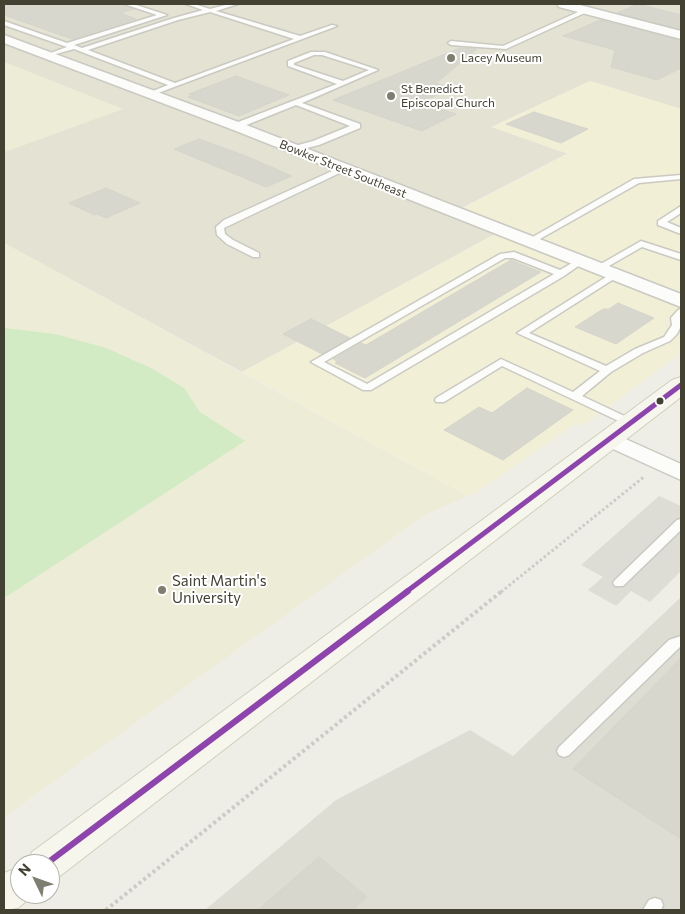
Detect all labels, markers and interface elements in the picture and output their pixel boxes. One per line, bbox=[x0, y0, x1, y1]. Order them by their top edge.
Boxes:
place label: Lacey Museum bbox=[461, 51, 542, 65]
marker: Lacey Museum bbox=[445, 52, 457, 64]
place label: St Benedict Episcopal Church bbox=[401, 82, 495, 110]
marker: St Benedict Episcopal Church bbox=[385, 90, 397, 102]
street label: Bowker Street Southeast bbox=[277, 137, 409, 201]
unlabelled marker bbox=[655, 396, 665, 406]
place label: Saint Martin's University bbox=[172, 572, 267, 607]
marker: Saint Martin's University bbox=[156, 584, 168, 596]
north arrow bbox=[10, 854, 60, 904]
text: N bbox=[14, 860, 34, 879]

